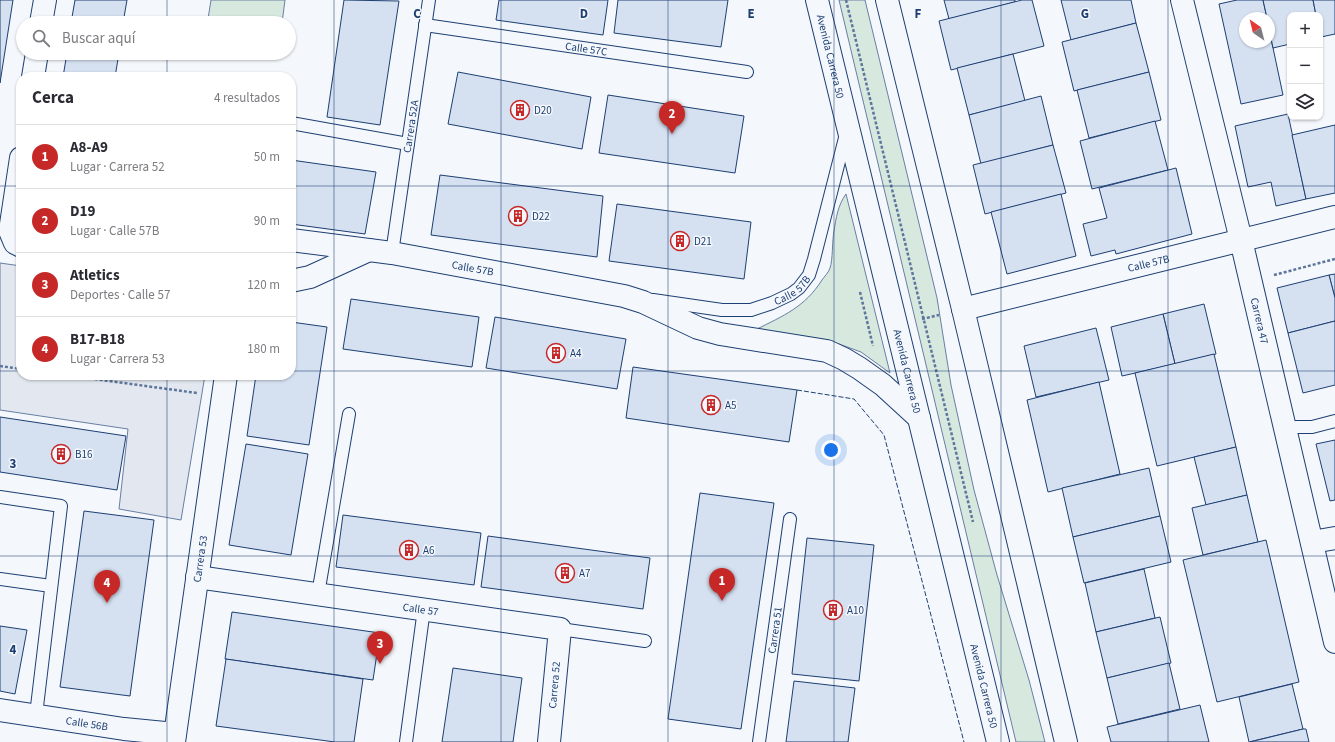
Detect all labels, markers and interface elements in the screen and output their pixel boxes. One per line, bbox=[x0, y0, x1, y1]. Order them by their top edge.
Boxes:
text: C bbox=[413, 5, 421, 23]
text: D bbox=[580, 5, 588, 23]
text: E bbox=[747, 5, 755, 23]
text: F bbox=[915, 5, 922, 23]
text: G bbox=[1081, 5, 1089, 23]
north arrow bbox=[1239, 12, 1275, 48]
map controls bbox=[1287, 12, 1323, 120]
button: + bbox=[1287, 12, 1323, 48]
street label: Avenida Carrera 50 bbox=[813, 13, 848, 100]
search box bbox=[16, 16, 296, 60]
icon: search bbox=[30, 27, 52, 49]
text: Buscar aquí bbox=[62, 28, 135, 49]
street label: Calle 57C bbox=[564, 39, 608, 60]
button: − bbox=[1287, 48, 1323, 84]
button: layers bbox=[1287, 84, 1323, 120]
text: Cerca bbox=[32, 86, 74, 110]
text: 4 resultados bbox=[214, 89, 280, 107]
street label: Carrera 52A bbox=[400, 99, 422, 154]
building icon: D20 bbox=[509, 99, 531, 121]
pin: 2 bbox=[659, 101, 685, 134]
place label: D20 bbox=[534, 103, 552, 118]
text: A8-A9 bbox=[70, 137, 108, 158]
text: 1 bbox=[42, 148, 48, 166]
text: 50 m bbox=[254, 148, 280, 166]
text: Lugar · Carrera 52 bbox=[70, 158, 165, 176]
text: D19 bbox=[70, 201, 95, 222]
building icon: D22 bbox=[507, 205, 529, 227]
place label: D22 bbox=[532, 209, 550, 224]
text: 2 bbox=[42, 212, 48, 230]
text: 90 m bbox=[254, 212, 280, 230]
text: Lugar · Calle 57B bbox=[70, 222, 159, 240]
building icon: D21 bbox=[669, 230, 691, 252]
place label: D21 bbox=[694, 234, 712, 249]
street label: Calle 57B bbox=[1126, 251, 1171, 276]
street label: Calle 57B bbox=[450, 257, 495, 280]
text: Atletics bbox=[70, 265, 120, 286]
street label: Calle 57B bbox=[772, 272, 814, 309]
text: 3 bbox=[42, 276, 48, 294]
text: 120 m bbox=[247, 276, 280, 294]
text: Deportes · Calle 57 bbox=[70, 286, 170, 304]
street label: Carrera 47 bbox=[1247, 296, 1272, 345]
street label: Avenida Carrera 50 bbox=[890, 328, 925, 415]
text: B17-B18 bbox=[70, 329, 125, 350]
text: 4 bbox=[42, 340, 48, 358]
text: 180 m bbox=[247, 340, 280, 358]
building icon: A4 bbox=[545, 342, 567, 364]
place label: A4 bbox=[570, 346, 582, 361]
text: Lugar · Carrera 53 bbox=[70, 350, 165, 368]
building icon: A5 bbox=[700, 394, 722, 416]
place label: A5 bbox=[725, 398, 736, 413]
your location bbox=[821, 440, 841, 460]
building icon: B16 bbox=[50, 443, 72, 465]
place label: B16 bbox=[75, 447, 93, 462]
text: 3 bbox=[10, 455, 17, 473]
street label: Carrera 53 bbox=[190, 535, 211, 583]
building icon: A6 bbox=[398, 539, 420, 561]
place label: A6 bbox=[423, 543, 435, 558]
building icon: A7 bbox=[554, 562, 576, 584]
place label: A7 bbox=[579, 566, 590, 581]
pin: 1 bbox=[709, 568, 735, 601]
pin: 4 bbox=[94, 570, 120, 603]
building icon: A10 bbox=[822, 599, 844, 621]
street label: Calle 57 bbox=[402, 600, 440, 620]
place label: A10 bbox=[847, 603, 864, 618]
street label: Carrera 51 bbox=[764, 606, 786, 655]
pin: 3 bbox=[367, 631, 393, 664]
text: 4 bbox=[10, 641, 17, 659]
street label: Avenida Carrera 50 bbox=[966, 642, 1001, 730]
street label: Carrera 52 bbox=[545, 661, 564, 709]
street label: Calle 56B bbox=[65, 713, 110, 735]

